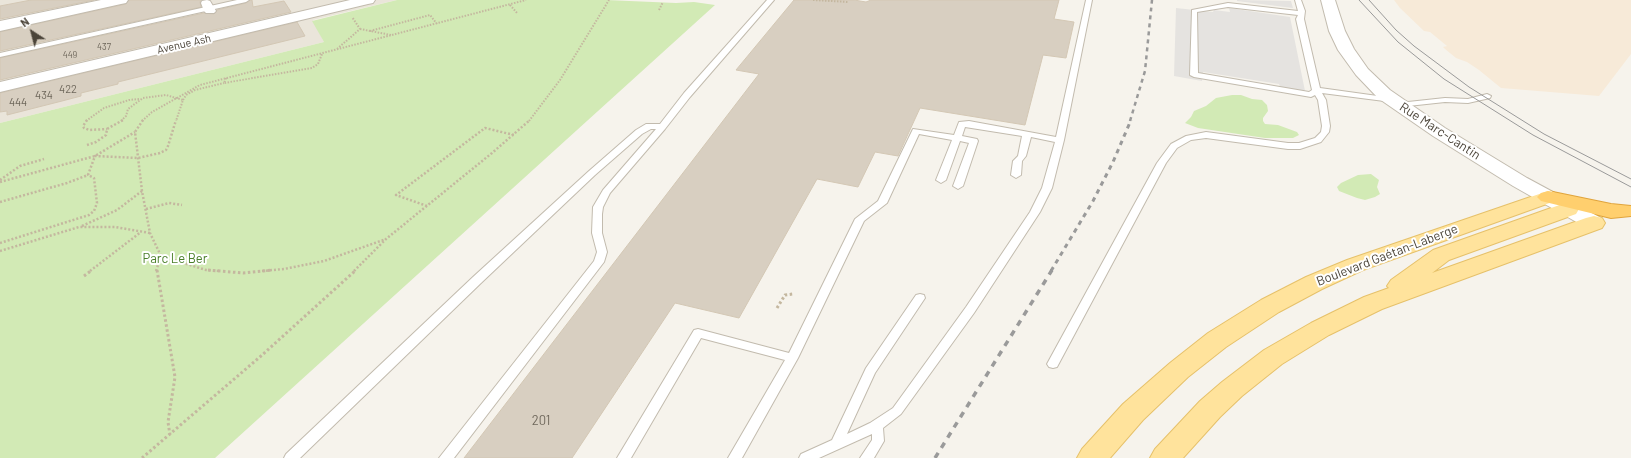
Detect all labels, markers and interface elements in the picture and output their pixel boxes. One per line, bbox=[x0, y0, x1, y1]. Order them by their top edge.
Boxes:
north arrow bbox=[12, 12, 52, 52]
text: N bbox=[18, 14, 31, 29]
street label: Avenue Ash bbox=[156, 31, 212, 57]
house number: 437 bbox=[97, 42, 111, 52]
house number: 449 bbox=[63, 50, 77, 60]
house number: 422 bbox=[59, 82, 77, 96]
house number: 434 bbox=[35, 88, 53, 102]
house number: 444 bbox=[9, 95, 27, 109]
street label: Rue Marc-Cantin bbox=[1397, 99, 1483, 163]
street label: Boulevard Gaétan-Laberge bbox=[1314, 221, 1460, 289]
park label: Parc Le Ber bbox=[142, 251, 208, 267]
house number: 201 bbox=[532, 413, 550, 429]

